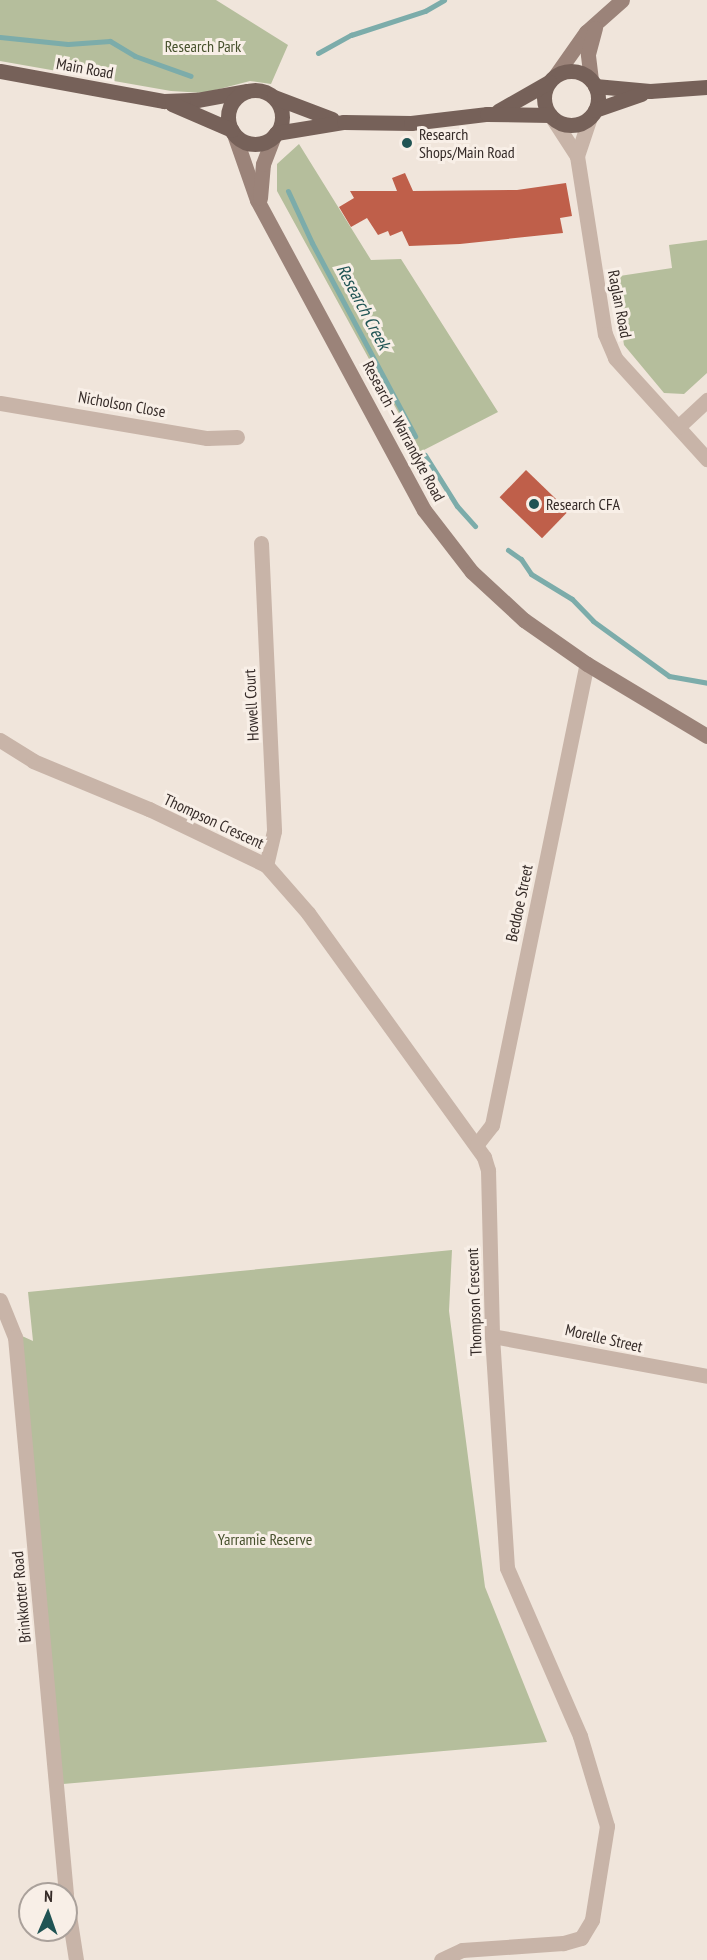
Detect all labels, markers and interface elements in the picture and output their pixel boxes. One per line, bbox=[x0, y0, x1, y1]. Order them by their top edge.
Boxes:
park label: Research Park bbox=[165, 36, 241, 56]
street label: Main Road bbox=[55, 54, 115, 82]
place label: Research Shops/Main Road bbox=[419, 124, 515, 162]
marker: Research Shops/Main Road bbox=[400, 136, 414, 150]
water label: Research Creek bbox=[331, 261, 395, 353]
street label: Raglan Road bbox=[604, 268, 636, 340]
street label: Research – Warrandyte Road bbox=[358, 357, 450, 505]
street label: Nicholson Close bbox=[77, 387, 167, 421]
place label: Research CFA bbox=[546, 494, 620, 514]
marker: Research CFA bbox=[527, 497, 541, 511]
street label: Howell Court bbox=[240, 669, 262, 741]
street label: Thompson Crescent bbox=[161, 789, 267, 853]
street label: Beddoe Street bbox=[501, 863, 537, 943]
street label: Thompson Crescent bbox=[463, 1248, 485, 1356]
street label: Morelle Street bbox=[564, 1320, 644, 1356]
park label: Yarramie Reserve bbox=[218, 1529, 312, 1549]
street label: Brinkkotter Road bbox=[7, 1550, 35, 1644]
north arrow bbox=[18, 1882, 78, 1942]
text: N bbox=[44, 1886, 53, 1906]

